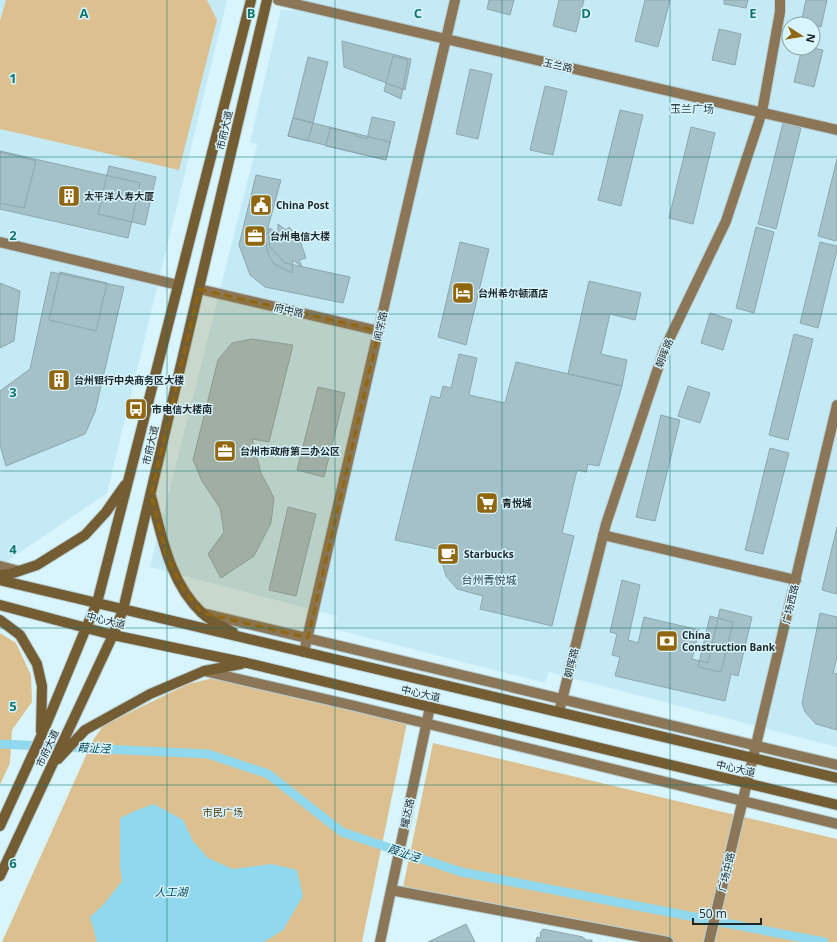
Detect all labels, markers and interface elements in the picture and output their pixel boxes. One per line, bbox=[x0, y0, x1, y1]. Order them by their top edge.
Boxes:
text: A bbox=[80, 4, 89, 22]
text: B bbox=[247, 4, 256, 22]
text: C bbox=[414, 4, 422, 22]
text: D bbox=[581, 4, 591, 22]
text: E bbox=[749, 4, 757, 22]
north arrow bbox=[781, 16, 821, 56]
text: N bbox=[803, 32, 820, 44]
street label: 玉兰路 bbox=[542, 55, 574, 75]
text: 1 bbox=[9, 69, 17, 87]
district label: 玉兰广场 bbox=[670, 101, 714, 116]
street label: 市府大道 bbox=[213, 109, 235, 151]
building icon: 太平洋人寿大厦 bbox=[56, 183, 82, 209]
place label: 太平洋人寿大厦 bbox=[84, 189, 154, 203]
public building icon: China Post bbox=[248, 192, 274, 218]
place label: China Post bbox=[276, 198, 330, 212]
office icon: 台州电信大楼 bbox=[242, 223, 268, 249]
text: 2 bbox=[9, 226, 17, 244]
place label: 台州电信大楼 bbox=[270, 229, 330, 243]
hotel icon: 台州希尔顿酒店 bbox=[450, 280, 476, 306]
place label: 台州希尔顿酒店 bbox=[478, 286, 548, 300]
street label: 府中路 bbox=[273, 300, 305, 320]
street label: 闻学路 bbox=[370, 310, 390, 342]
street label: 朝晖路 bbox=[652, 336, 676, 370]
building icon: 台州银行中央商务区大楼 bbox=[46, 367, 72, 393]
place label: 台州银行中央商务区大楼 bbox=[74, 373, 184, 387]
text: 3 bbox=[9, 383, 17, 401]
bus stop icon: 市电信大楼南 bbox=[123, 396, 149, 422]
place label: 市电信大楼南 bbox=[152, 402, 212, 416]
street label: 市府大道 bbox=[139, 424, 161, 466]
office icon: 台州市政府第二办公区 bbox=[212, 438, 238, 464]
place label: 台州市政府第二办公区 bbox=[240, 444, 340, 458]
supermarket icon: 青悦城 bbox=[474, 490, 500, 516]
place label: 青悦城 bbox=[502, 496, 532, 510]
text: 4 bbox=[9, 540, 17, 558]
cafe icon: Starbucks bbox=[435, 541, 461, 567]
place label: Starbucks bbox=[464, 547, 514, 561]
district label: 台州青悦城 bbox=[462, 572, 517, 587]
street label: 广场西路 bbox=[779, 583, 801, 625]
street label: 中心大道 bbox=[85, 608, 127, 632]
bank icon: China Construction Bank bbox=[654, 628, 680, 654]
place label: China Construction Bank bbox=[682, 628, 776, 654]
street label: 朝晖路 bbox=[561, 647, 581, 679]
street label: 中心大道 bbox=[400, 682, 442, 704]
text: 5 bbox=[9, 697, 17, 715]
street label: 市府大道 bbox=[32, 727, 62, 769]
water label: 葭沚泾 bbox=[77, 739, 112, 756]
street label: 中心大道 bbox=[715, 757, 757, 779]
street label: 耀达路 bbox=[397, 797, 417, 829]
park label: 市民广场 bbox=[203, 805, 243, 819]
water label: 葭沚泾 bbox=[386, 840, 423, 865]
street label: 广场中路 bbox=[714, 851, 738, 893]
text: 6 bbox=[9, 854, 17, 872]
water label: 人工湖 bbox=[155, 884, 189, 899]
scale bar bbox=[693, 900, 761, 926]
text: 50 m bbox=[699, 905, 727, 922]

